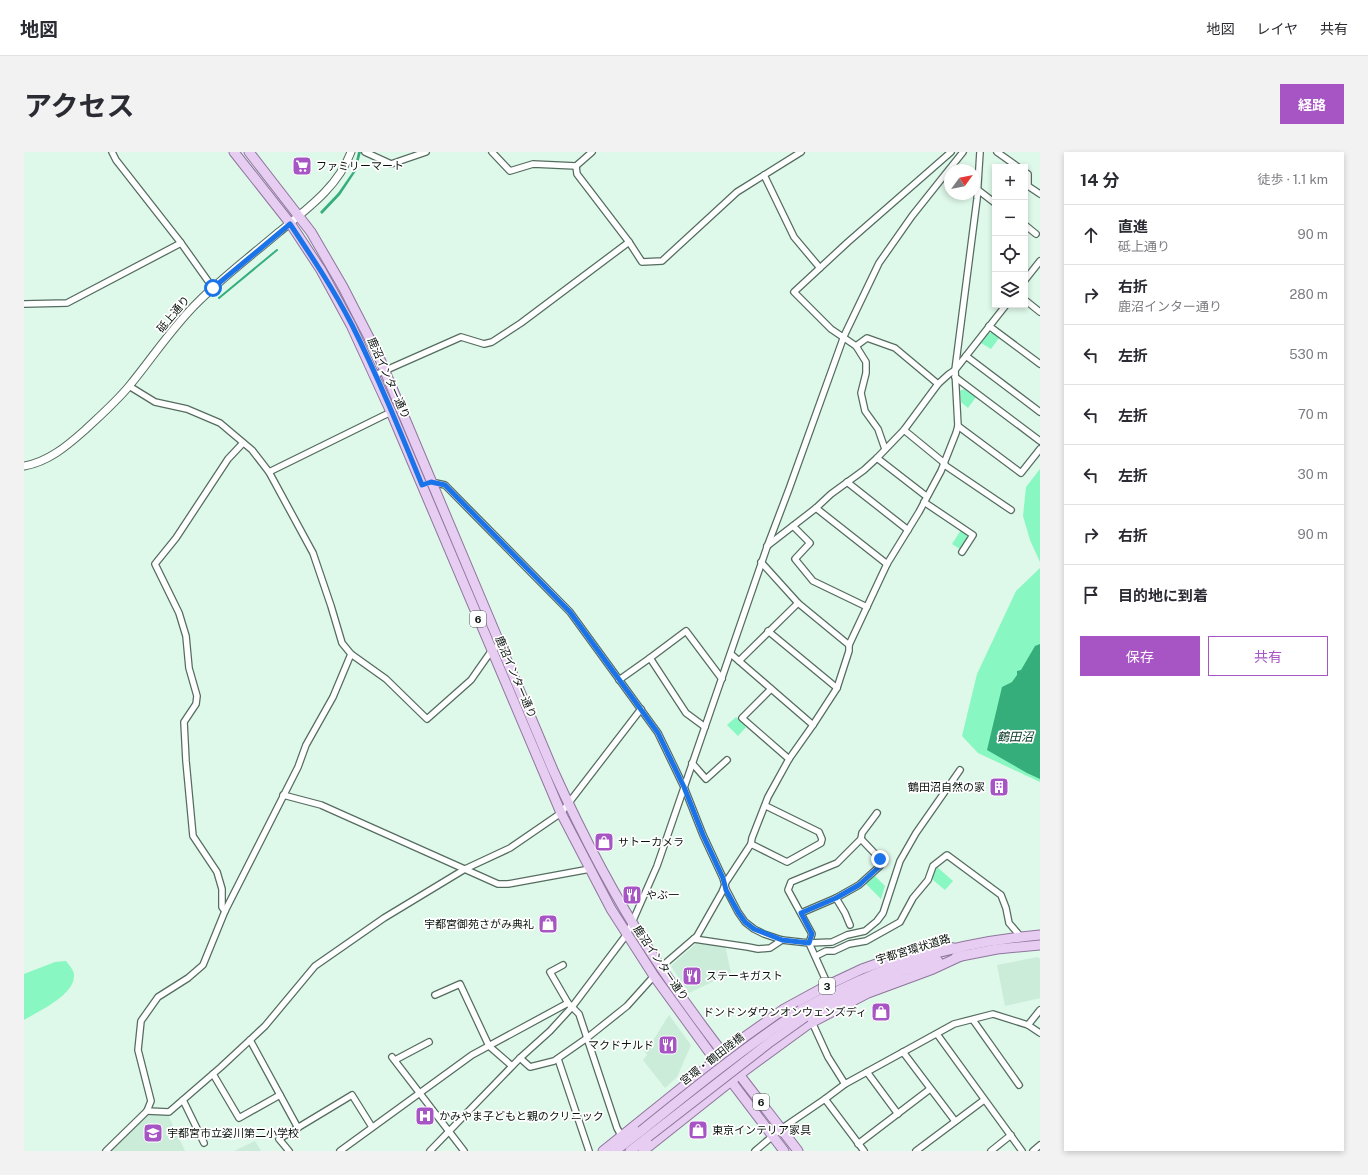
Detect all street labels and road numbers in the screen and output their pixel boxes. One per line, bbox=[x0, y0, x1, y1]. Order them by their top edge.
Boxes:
street label: 砥上通り bbox=[154, 293, 192, 335]
street label: 鹿沼インター通り bbox=[366, 335, 412, 421]
road number: 6 bbox=[470, 611, 486, 627]
street label: 鹿沼インター通り bbox=[493, 634, 539, 720]
street label: 鹿沼インター通り bbox=[631, 923, 691, 1003]
street label: 宇都宮環状道路 bbox=[874, 932, 952, 966]
road number: 3 bbox=[819, 978, 835, 994]
street label: 宮環・鶴田陸橋 bbox=[678, 1031, 746, 1087]
road number: 6 bbox=[753, 1094, 769, 1110]

